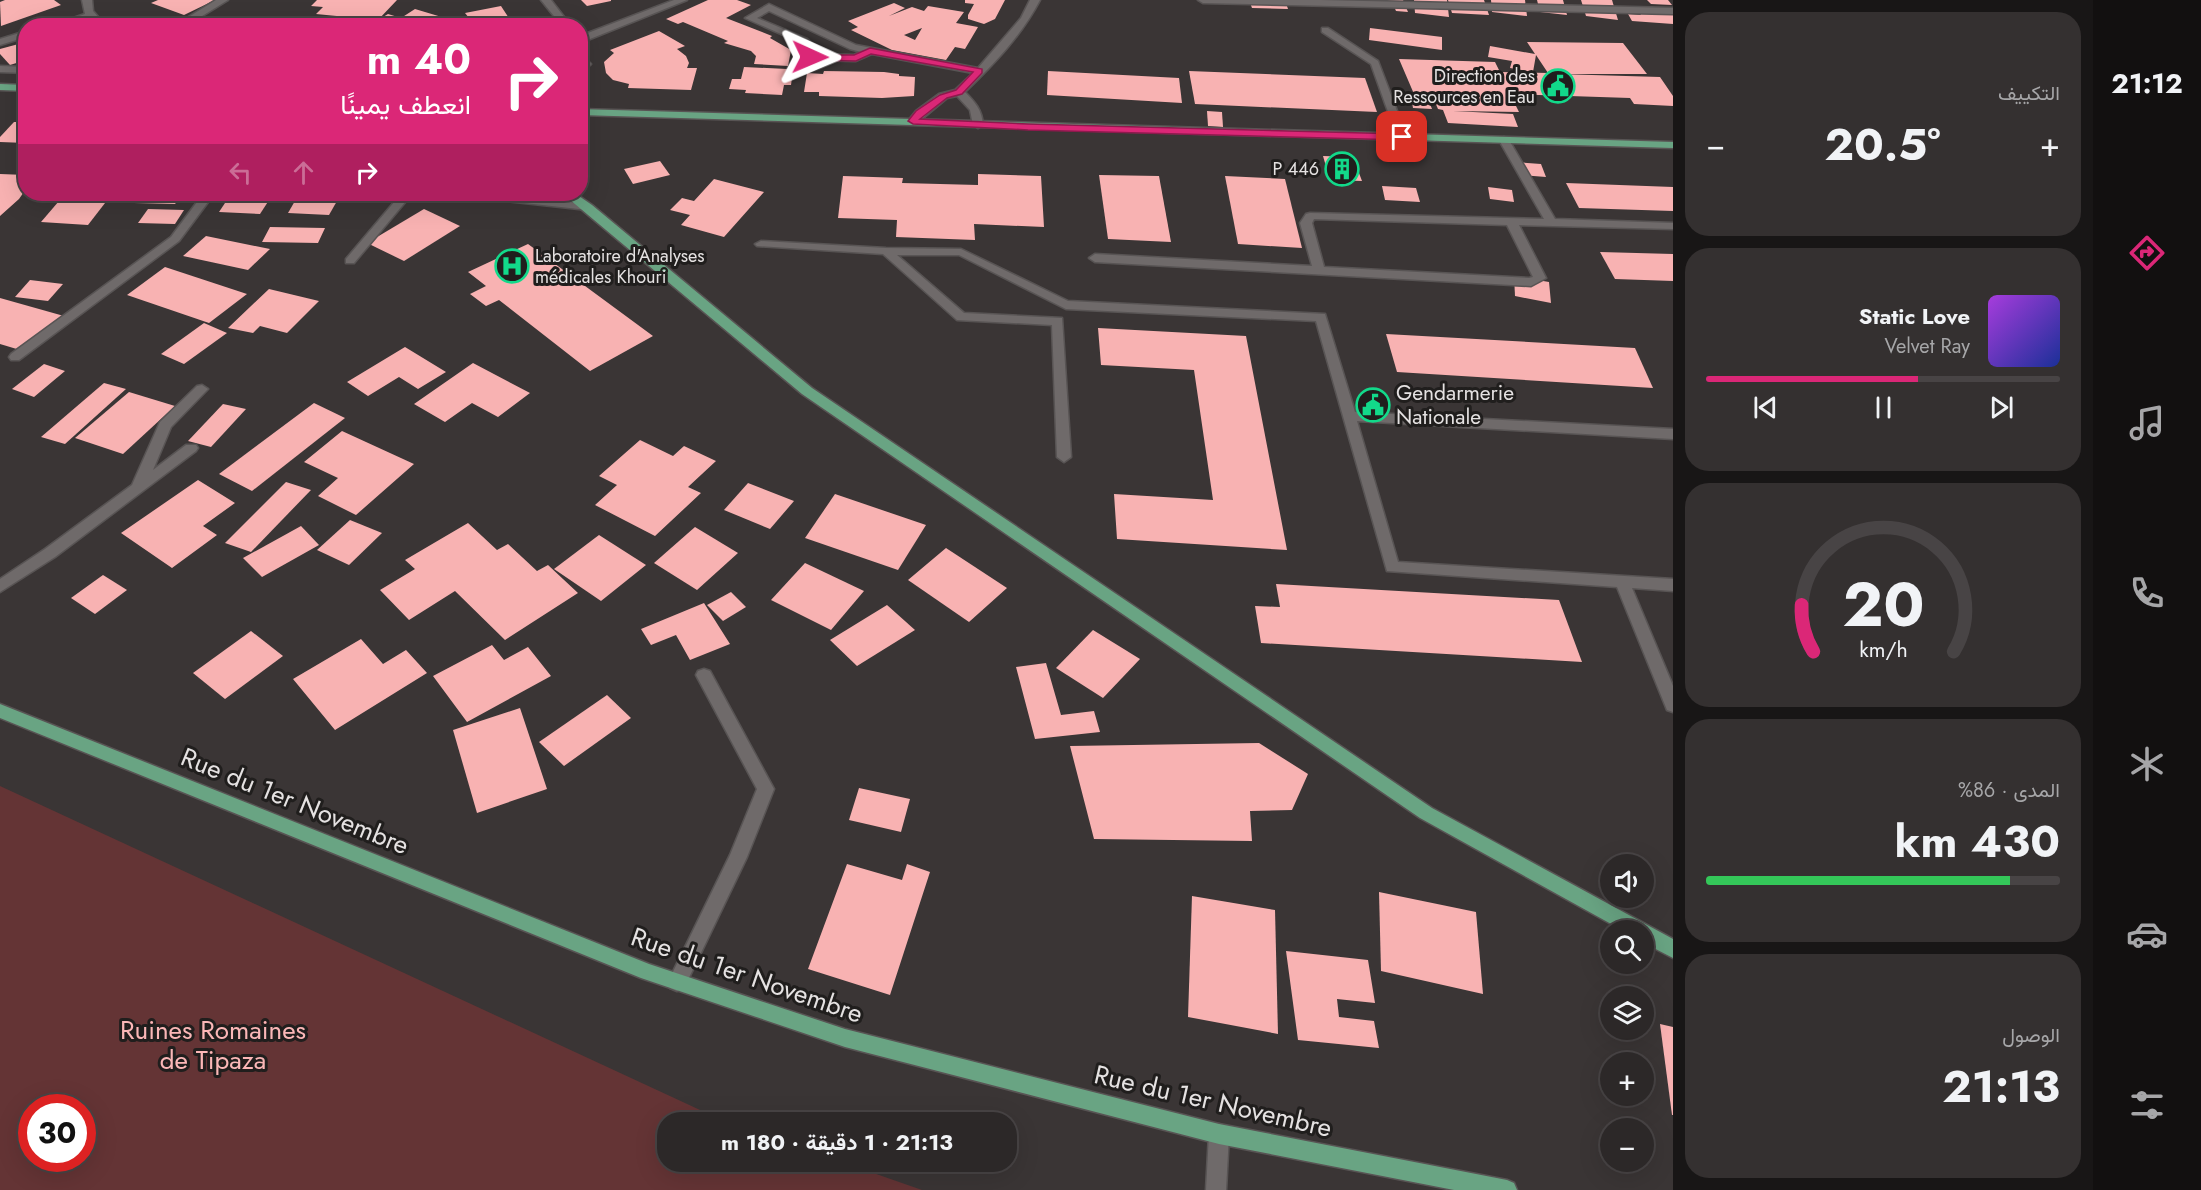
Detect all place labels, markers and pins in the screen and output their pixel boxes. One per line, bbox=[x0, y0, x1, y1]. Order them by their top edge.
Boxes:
place label: Direction des Ressources en Eau bbox=[1393, 63, 1535, 110]
public building icon: Direction des Ressources en Eau bbox=[1540, 68, 1576, 104]
pin bbox=[1376, 111, 1427, 162]
building icon: P 446 bbox=[1324, 151, 1360, 187]
place label: P 446 bbox=[1272, 156, 1319, 182]
place label: Laboratoire d'Analyses médicales Khouri bbox=[535, 243, 705, 290]
hospital icon: Laboratoire d'Analyses médicales Khouri bbox=[494, 248, 530, 284]
place label: Gendarmerie Nationale bbox=[1396, 378, 1514, 432]
public building icon: Gendarmerie Nationale bbox=[1355, 387, 1391, 423]

